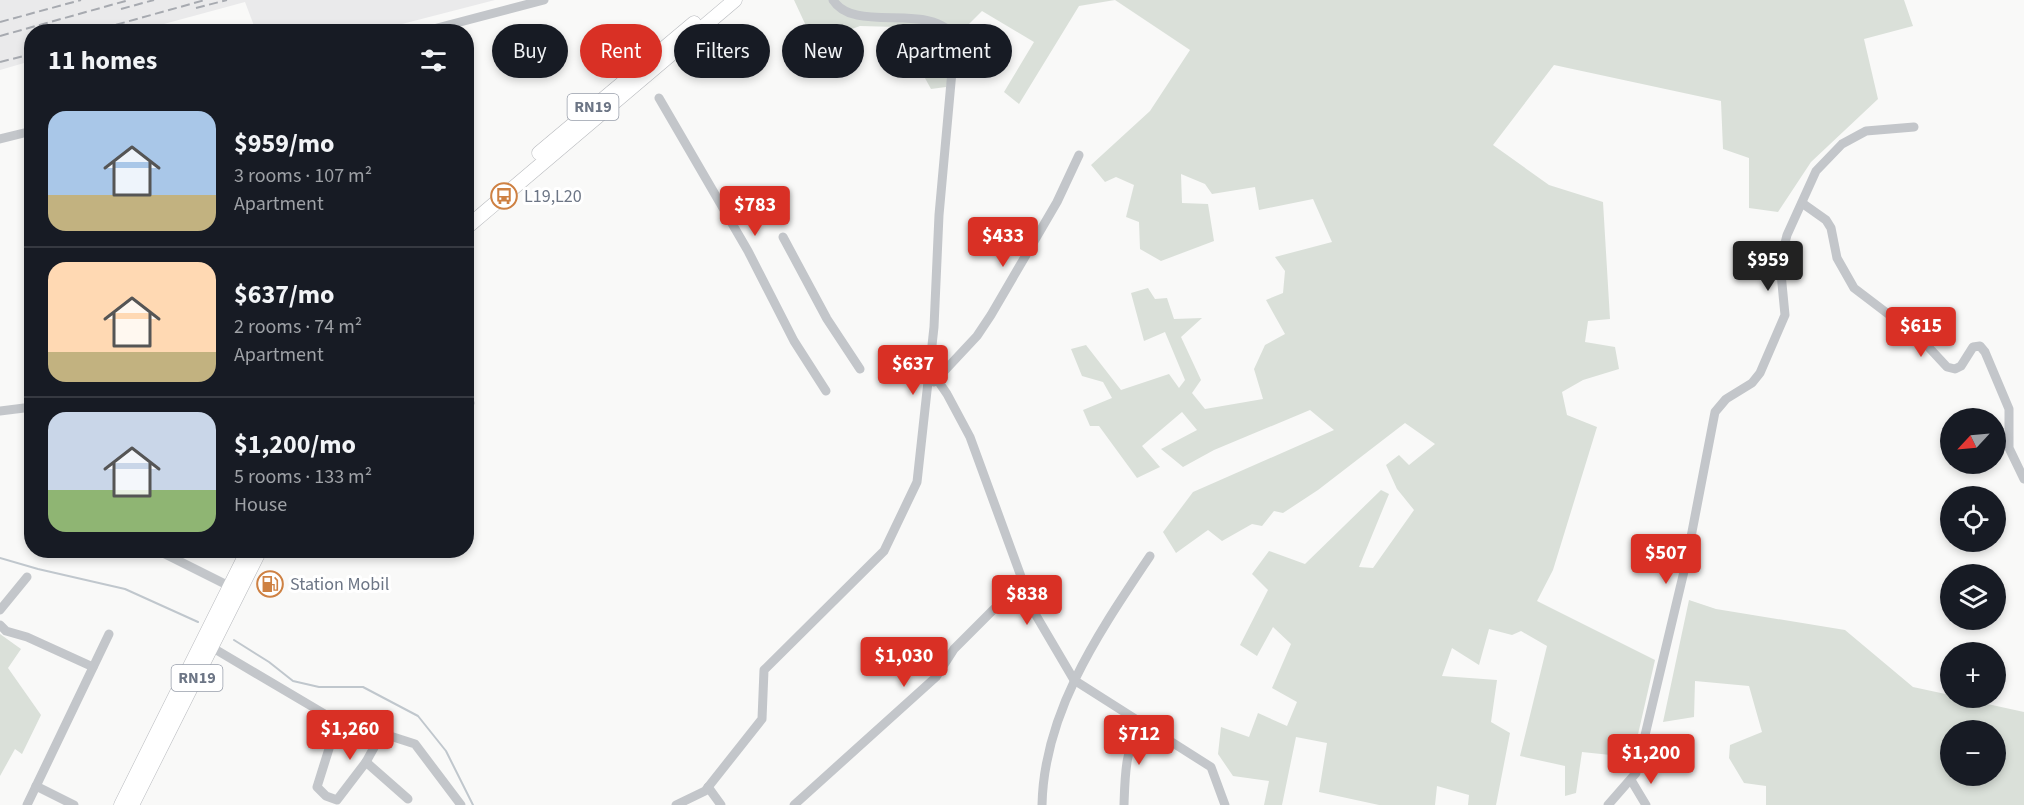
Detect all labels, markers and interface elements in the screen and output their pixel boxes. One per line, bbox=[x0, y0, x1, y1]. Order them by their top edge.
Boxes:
chip: Buy bbox=[492, 24, 568, 78]
chip: Rent bbox=[580, 24, 662, 78]
chip: Filters bbox=[674, 24, 770, 78]
chip: New bbox=[782, 24, 864, 78]
chip: Apartment bbox=[876, 24, 1012, 78]
text: 11 homes bbox=[48, 42, 157, 79]
icon: filters bbox=[417, 44, 450, 77]
road number: RN19 bbox=[568, 94, 618, 120]
text: $959/mo bbox=[234, 125, 334, 162]
icon: home bbox=[96, 135, 168, 207]
text: 3 rooms · 107 m² bbox=[234, 162, 372, 190]
bus stop icon: L19,L20 bbox=[489, 181, 519, 211]
place label: L19,L20 bbox=[524, 184, 582, 209]
pin: $783 bbox=[719, 186, 791, 237]
text: Apartment bbox=[234, 190, 324, 218]
text: $783 bbox=[734, 191, 776, 219]
pin: $433 bbox=[967, 217, 1039, 268]
text: $433 bbox=[982, 222, 1024, 250]
pin: $959 bbox=[1732, 241, 1804, 292]
text: $959 bbox=[1747, 246, 1789, 274]
text: $637/mo bbox=[234, 276, 334, 313]
icon: home bbox=[96, 286, 168, 358]
pin: $615 bbox=[1885, 307, 1957, 358]
text: $615 bbox=[1900, 312, 1942, 340]
text: 2 rooms · 74 m² bbox=[234, 313, 362, 341]
text: Apartment bbox=[234, 341, 324, 369]
pin: $637 bbox=[877, 345, 949, 396]
text: $637 bbox=[892, 350, 934, 378]
north arrow bbox=[1940, 408, 2006, 474]
map controls bbox=[1940, 408, 2006, 786]
text: $1,200/mo bbox=[234, 426, 356, 463]
icon: home bbox=[96, 436, 168, 508]
text: 5 rooms · 133 m² bbox=[234, 463, 372, 491]
button: locate bbox=[1940, 486, 2006, 552]
text: House bbox=[234, 491, 287, 519]
pin: $507 bbox=[1630, 534, 1702, 585]
text: $507 bbox=[1645, 539, 1687, 567]
button: layers bbox=[1940, 564, 2006, 630]
fuel station icon: Station Mobil bbox=[255, 569, 285, 599]
place label: Station Mobil bbox=[290, 572, 389, 597]
pin: $838 bbox=[991, 575, 1063, 626]
text: $838 bbox=[1006, 580, 1048, 608]
pin: $1,030 bbox=[855, 637, 953, 688]
text: $1,030 bbox=[875, 642, 933, 670]
button: + bbox=[1940, 642, 2006, 708]
road number: RN19 bbox=[172, 665, 222, 691]
pin: $1,260 bbox=[301, 710, 399, 761]
text: $1,260 bbox=[321, 715, 379, 743]
pin: $712 bbox=[1103, 715, 1175, 766]
text: $712 bbox=[1118, 720, 1160, 748]
button: − bbox=[1940, 720, 2006, 786]
pin: $1,200 bbox=[1602, 734, 1700, 785]
text: $1,200 bbox=[1622, 739, 1680, 767]

